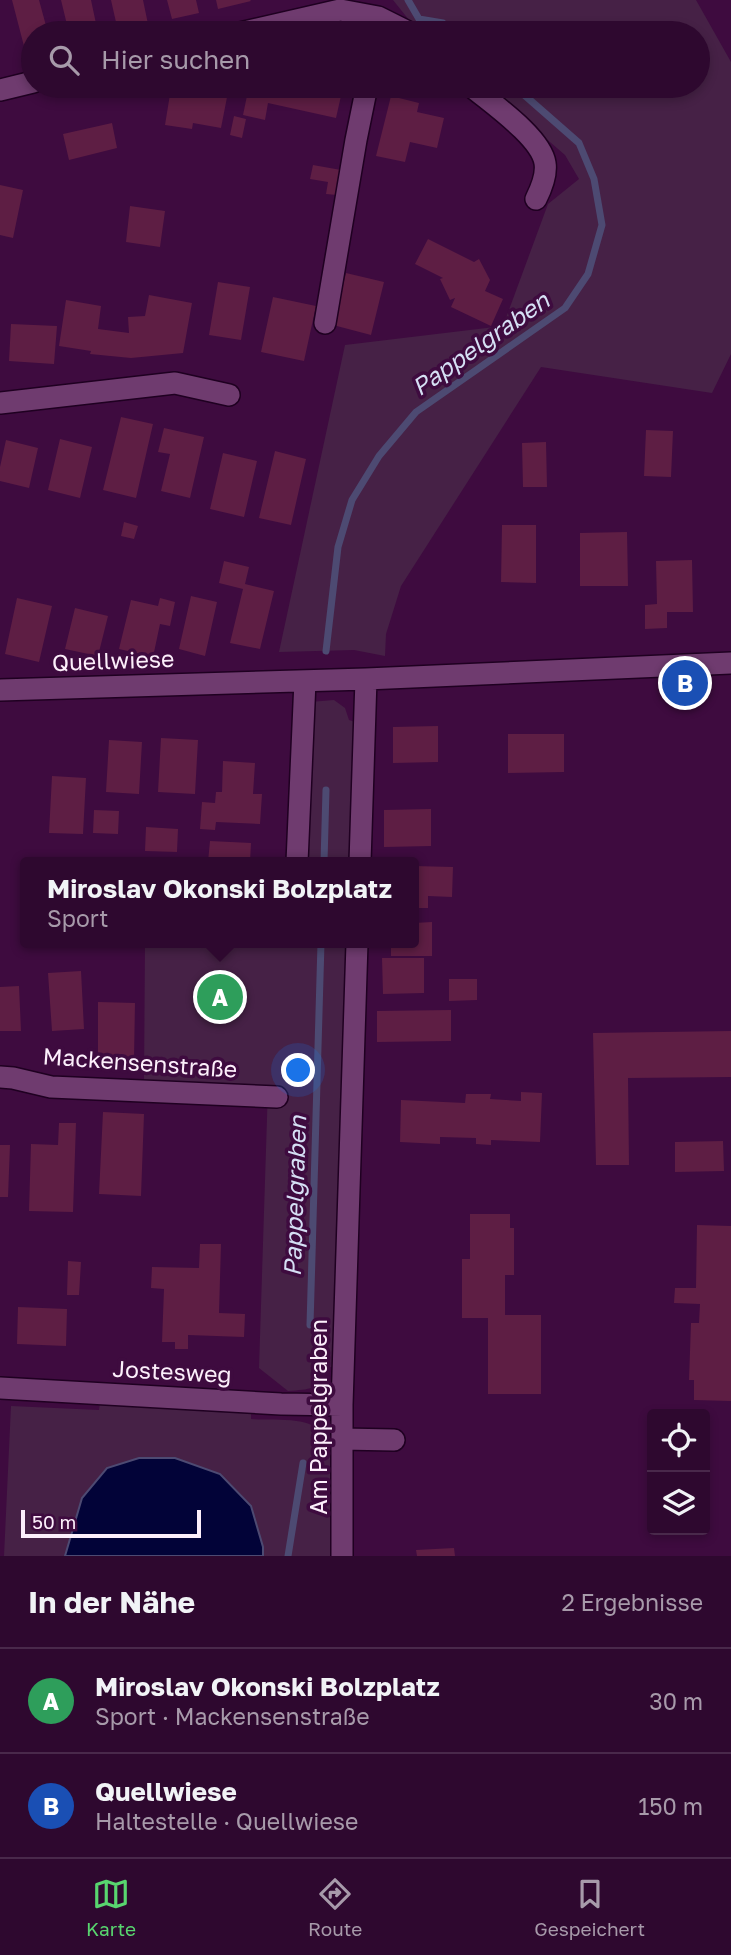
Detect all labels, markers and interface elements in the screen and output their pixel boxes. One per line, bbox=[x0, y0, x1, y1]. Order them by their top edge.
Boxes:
search box bbox=[21, 21, 710, 98]
icon: search bbox=[45, 41, 83, 79]
text: Hier suchen bbox=[101, 44, 250, 75]
water label: Pappelgraben bbox=[406, 284, 556, 402]
street label: Quellwiese bbox=[51, 644, 175, 676]
pin: B bbox=[662, 657, 708, 709]
popup bbox=[20, 857, 419, 948]
text: Miroslav Okonski Bolzplatz bbox=[47, 873, 392, 904]
text: Sport bbox=[47, 904, 108, 932]
pin: A bbox=[197, 971, 243, 1023]
street label: Mackensenstraße bbox=[42, 1041, 238, 1083]
your location bbox=[281, 1053, 315, 1087]
water label: Pappelgraben bbox=[277, 1114, 312, 1277]
street label: Am Pappelgraben bbox=[304, 1319, 332, 1515]
street label: Jostesweg bbox=[112, 1354, 232, 1388]
map controls bbox=[647, 1409, 710, 1535]
button: locate bbox=[647, 1409, 710, 1472]
button: layers bbox=[647, 1472, 710, 1535]
scale bar bbox=[21, 1507, 201, 1539]
text: 50 m bbox=[32, 1510, 76, 1533]
text: In der Nähe bbox=[28, 1584, 195, 1620]
text: 2 Ergebnisse bbox=[561, 1588, 703, 1616]
text: Miroslav Okonski Bolzplatz bbox=[95, 1671, 440, 1702]
text: A bbox=[43, 1687, 59, 1715]
text: 30 m bbox=[649, 1687, 703, 1715]
text: Sport · Mackensenstraße bbox=[95, 1702, 370, 1730]
text: Quellwiese bbox=[95, 1776, 237, 1807]
text: B bbox=[43, 1792, 59, 1820]
text: 150 m bbox=[638, 1792, 703, 1820]
text: Haltestelle · Quellwiese bbox=[95, 1807, 358, 1835]
tab: Karte bbox=[86, 1875, 136, 1940]
tab: Route bbox=[308, 1875, 362, 1940]
tab: Gespeichert bbox=[534, 1875, 645, 1940]

